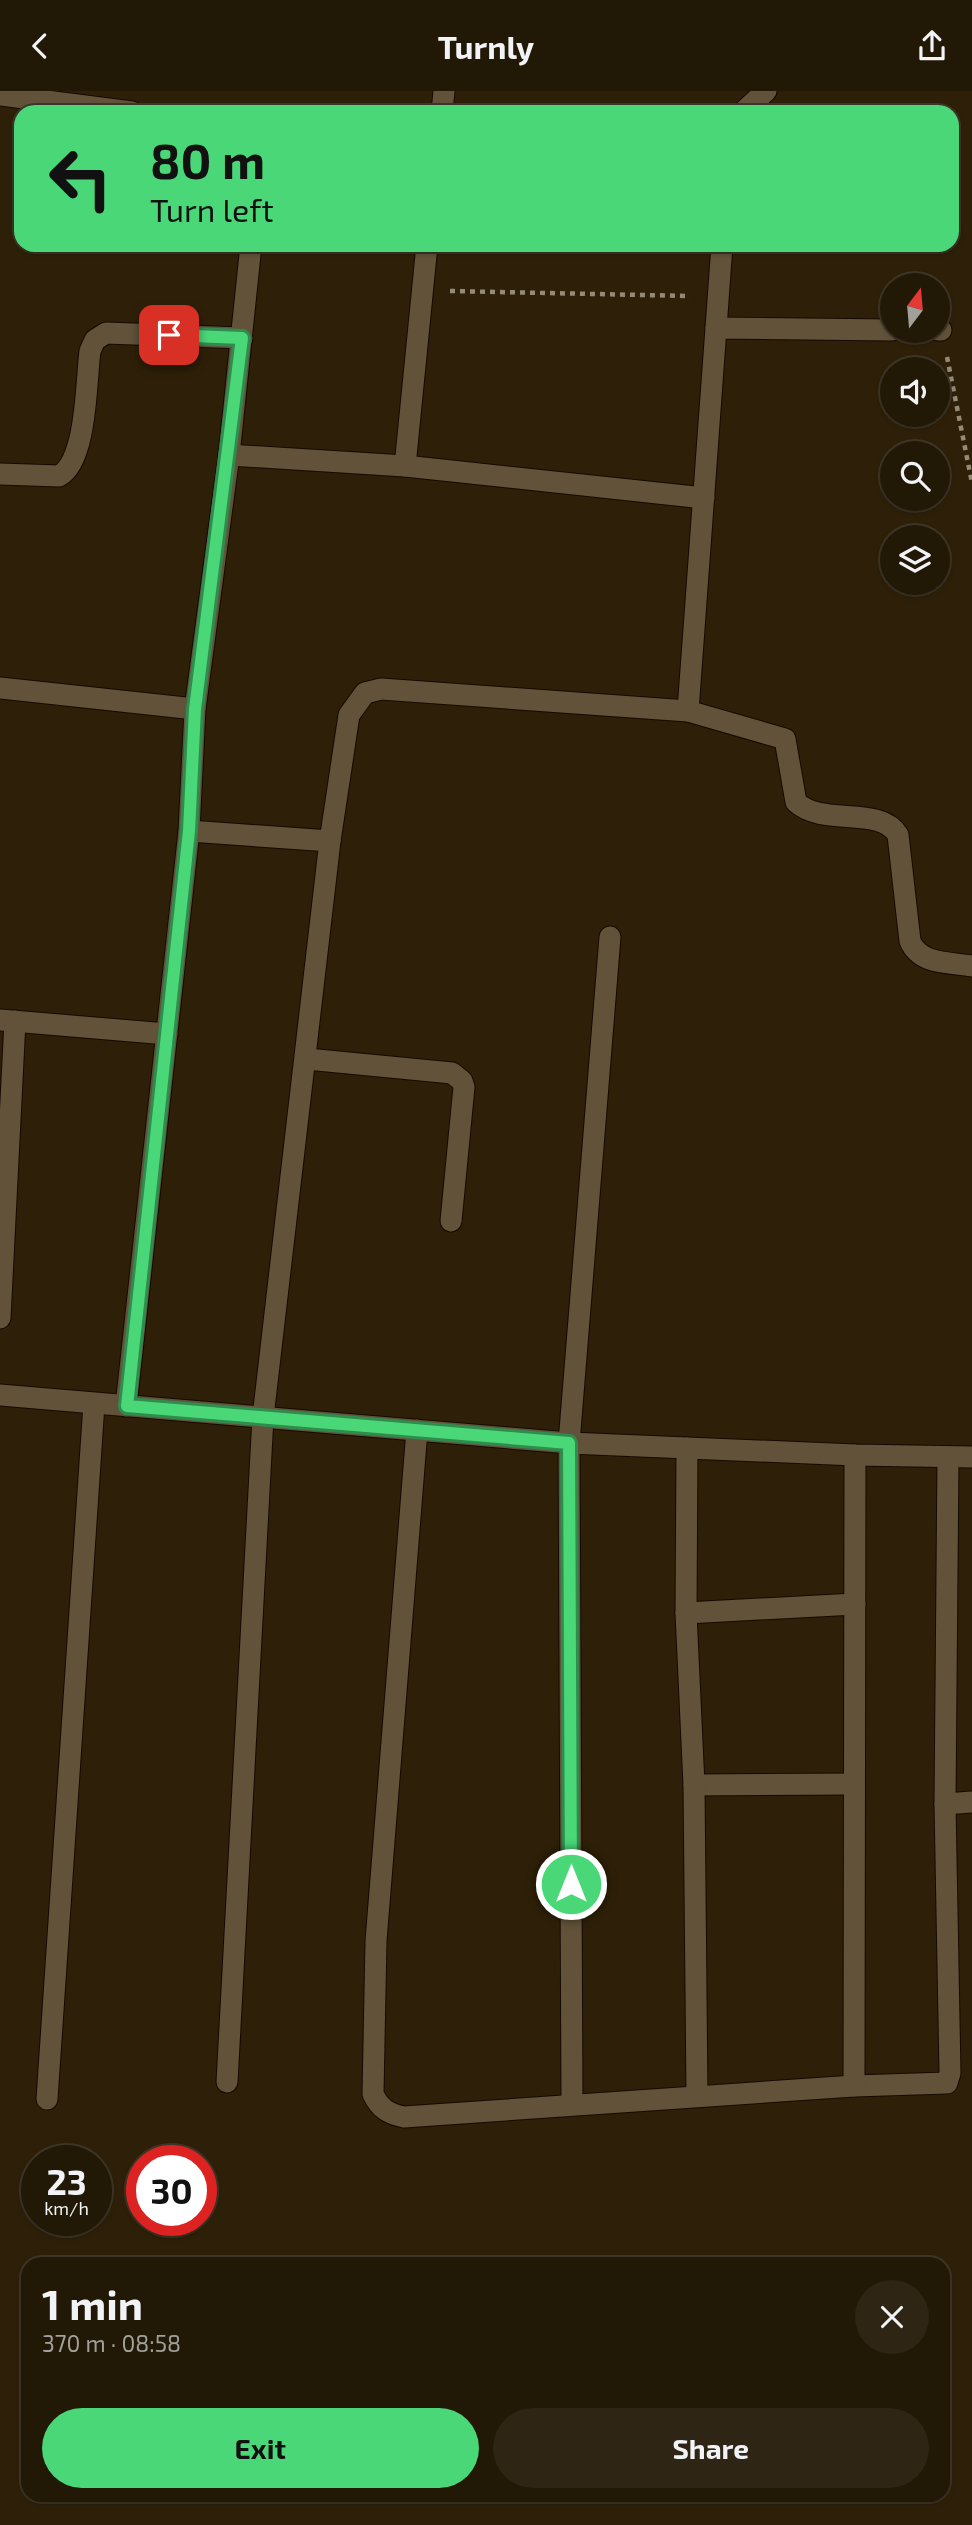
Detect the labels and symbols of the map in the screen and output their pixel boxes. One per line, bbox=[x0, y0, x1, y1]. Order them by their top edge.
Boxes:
north arrow bbox=[880, 273, 950, 343]
pin bbox=[139, 305, 199, 365]
position arrow bbox=[534, 1847, 608, 1921]
speed limit sign: 30 bbox=[126, 2145, 217, 2236]

